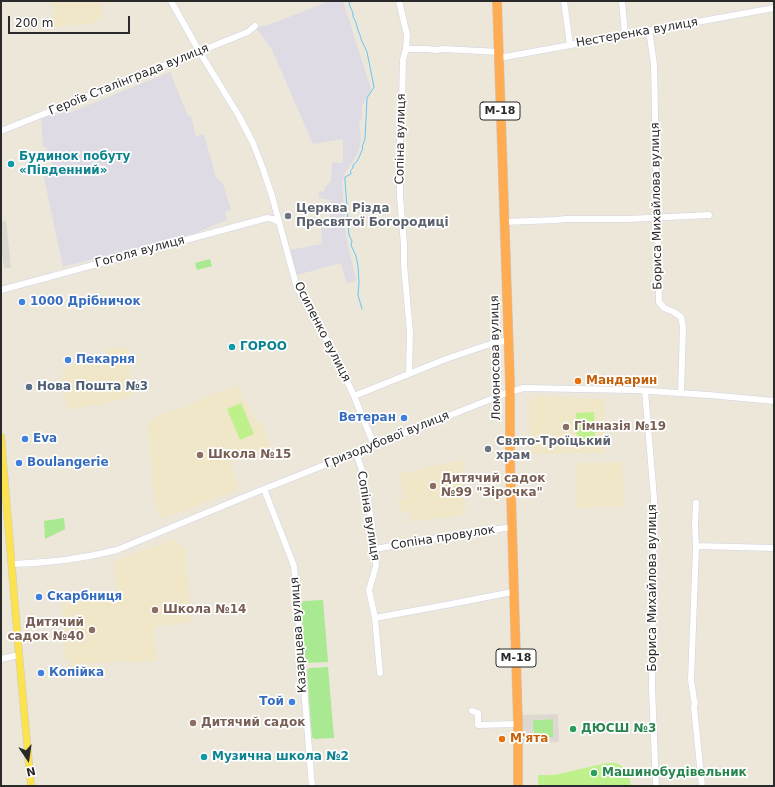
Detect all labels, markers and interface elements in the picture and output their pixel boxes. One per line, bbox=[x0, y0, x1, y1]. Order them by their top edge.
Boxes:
scale bar bbox=[10, 8, 132, 34]
street label: Нестеренка вулиця bbox=[575, 15, 699, 51]
text: 200 m bbox=[15, 16, 53, 30]
street label: Героїв Сталінграда вулиця bbox=[47, 41, 211, 119]
street label: Сопіна вулиця bbox=[393, 93, 409, 185]
road number: М-18 bbox=[480, 102, 520, 120]
street label: Бориса Михайлова вулиця bbox=[648, 122, 666, 290]
place label: Будинок побуту «Південний» bbox=[19, 150, 130, 178]
marker: Будинок побуту «Південний» bbox=[6, 159, 16, 169]
place label: Церква Різда Пресвятої Богородиці bbox=[296, 202, 449, 230]
marker: Церква Різда Пресвятої Богородиці bbox=[283, 211, 293, 221]
street label: Гоголя вулиця bbox=[94, 233, 186, 271]
street label: Осипенко вулиця bbox=[291, 280, 353, 384]
place label: 1000 Дрібничок bbox=[30, 295, 141, 309]
street label: Ломоносова вулиця bbox=[488, 295, 504, 421]
marker: 1000 Дрібничок bbox=[17, 297, 27, 307]
place label: ГОРОО bbox=[240, 340, 287, 354]
marker: ГОРОО bbox=[227, 342, 237, 352]
place label: Пекарня bbox=[76, 353, 135, 367]
marker: Пекарня bbox=[63, 355, 73, 365]
place label: Мандарин bbox=[586, 374, 657, 388]
marker: Мандарин bbox=[573, 376, 583, 386]
place label: Нова Пошта №3 bbox=[37, 380, 148, 394]
marker: Нова Пошта №3 bbox=[24, 382, 34, 392]
street label: Гризодубової вулиця bbox=[323, 408, 451, 472]
place label: Ветеран bbox=[339, 411, 396, 425]
marker: Ветеран bbox=[399, 413, 409, 423]
place label: Гімназія №19 bbox=[574, 420, 666, 434]
marker: Гімназія №19 bbox=[561, 422, 571, 432]
place label: Eva bbox=[33, 432, 57, 446]
marker: Eva bbox=[20, 434, 30, 444]
place label: Свято-Троїцький храм bbox=[496, 435, 611, 463]
marker: Свято-Троїцький храм bbox=[483, 444, 493, 454]
place label: Школа №15 bbox=[208, 448, 291, 462]
marker: Школа №15 bbox=[195, 450, 205, 460]
place label: Boulangerie bbox=[27, 456, 109, 470]
marker: Boulangerie bbox=[14, 458, 24, 468]
street label: Сопіна вулиця bbox=[354, 470, 382, 562]
place label: Дитячий садок №99 "Зірочка" bbox=[441, 472, 545, 500]
marker: Дитячий садок №99 "Зірочка" bbox=[428, 481, 438, 491]
street label: Бориса Михайлова вулиця bbox=[646, 504, 660, 672]
street label: Сопіна провулок bbox=[390, 523, 496, 553]
street label: Казарцева вулиця bbox=[288, 577, 310, 693]
place label: Скарбниця bbox=[47, 590, 122, 604]
marker: Скарбниця bbox=[34, 592, 44, 602]
place label: Школа №14 bbox=[163, 603, 246, 617]
marker: Школа №14 bbox=[150, 605, 160, 615]
place label: Дитячий садок №40 bbox=[7, 616, 84, 644]
marker: Дитячий садок №40 bbox=[87, 625, 97, 635]
road number: М-18 bbox=[496, 649, 536, 667]
place label: Копійка bbox=[49, 666, 104, 680]
marker: Копійка bbox=[36, 668, 46, 678]
place label: Той bbox=[259, 695, 284, 709]
marker: Той bbox=[287, 697, 297, 707]
place label: Дитячий садок bbox=[201, 716, 305, 730]
marker: Дитячий садок bbox=[188, 718, 198, 728]
place label: ДЮСШ №3 bbox=[581, 722, 656, 736]
marker: ДЮСШ №3 bbox=[568, 724, 578, 734]
place label: М'ята bbox=[510, 732, 548, 746]
marker: М'ята bbox=[497, 734, 507, 744]
north arrow bbox=[8, 739, 48, 779]
place label: Музична школа №2 bbox=[212, 750, 349, 764]
marker: Музична школа №2 bbox=[199, 752, 209, 762]
text: N bbox=[25, 764, 37, 779]
place label: Машинобудівельник bbox=[602, 766, 747, 780]
marker: Машинобудівельник bbox=[589, 768, 599, 778]

